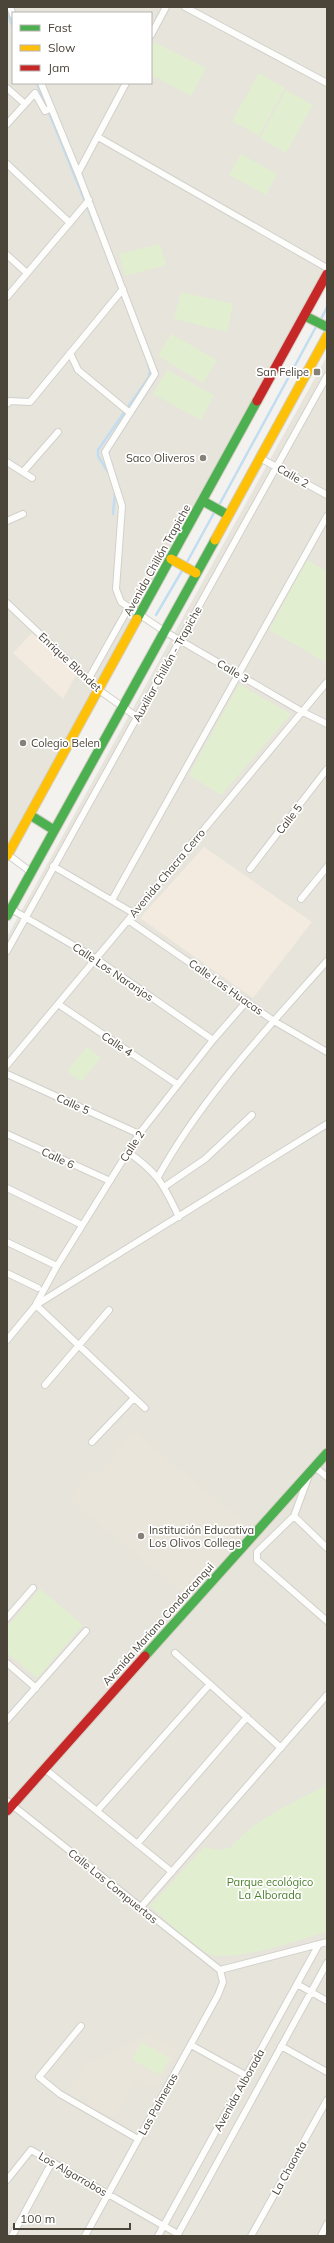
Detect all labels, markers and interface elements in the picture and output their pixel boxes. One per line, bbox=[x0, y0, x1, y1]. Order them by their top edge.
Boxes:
legend bbox=[12, 12, 152, 84]
text: Fast bbox=[48, 20, 72, 35]
text: Slow bbox=[48, 40, 76, 55]
text: Jam bbox=[48, 60, 70, 75]
place label: San Felipe bbox=[256, 365, 309, 379]
marker: San Felipe bbox=[312, 367, 322, 377]
place label: Saco Oliveros bbox=[126, 451, 195, 465]
marker: Saco Oliveros bbox=[198, 453, 208, 463]
street label: Calle 2 bbox=[275, 461, 312, 491]
street label: Avenida Chillón Trapiche bbox=[120, 502, 194, 618]
street label: Auxiliar Chillón - Trapiche bbox=[129, 604, 205, 724]
street label: Enrique Blondet bbox=[36, 629, 104, 695]
street label: Calle 3 bbox=[215, 656, 251, 686]
place label: Colegio Belen bbox=[31, 736, 100, 750]
marker: Colegio Belen bbox=[18, 738, 28, 748]
street label: Calle 5 bbox=[273, 801, 305, 837]
street label: Avenida Chacra Cerro bbox=[126, 826, 208, 920]
street label: Calle Los Naranjos bbox=[70, 940, 156, 1004]
street label: Calle Las Huacas bbox=[186, 956, 266, 1018]
street label: Calle 4 bbox=[99, 1029, 136, 1060]
street label: Calle 5 bbox=[54, 1091, 92, 1118]
street label: Calle 2 bbox=[117, 1127, 148, 1164]
street label: Calle 6 bbox=[39, 1144, 77, 1172]
place label: Institución Educativa Los Olivos College bbox=[149, 1523, 254, 1550]
marker: Institución Educativa Los Olivos College bbox=[136, 1531, 146, 1541]
street label: Avenida Mariano Condorcanqui bbox=[99, 1560, 217, 1688]
street label: Calle Las Compuertas bbox=[65, 1846, 161, 1926]
park label: Parque ecológico La Alborada bbox=[227, 1875, 313, 1902]
street label: Avenida Alborada bbox=[211, 2046, 267, 2134]
street label: Las Palmeras bbox=[135, 2071, 181, 2137]
street label: La Chaonta bbox=[269, 2139, 309, 2197]
street label: Los Algarrobos bbox=[36, 2149, 110, 2199]
scale bar bbox=[14, 2205, 130, 2231]
text: 100 m bbox=[20, 2211, 55, 2226]

